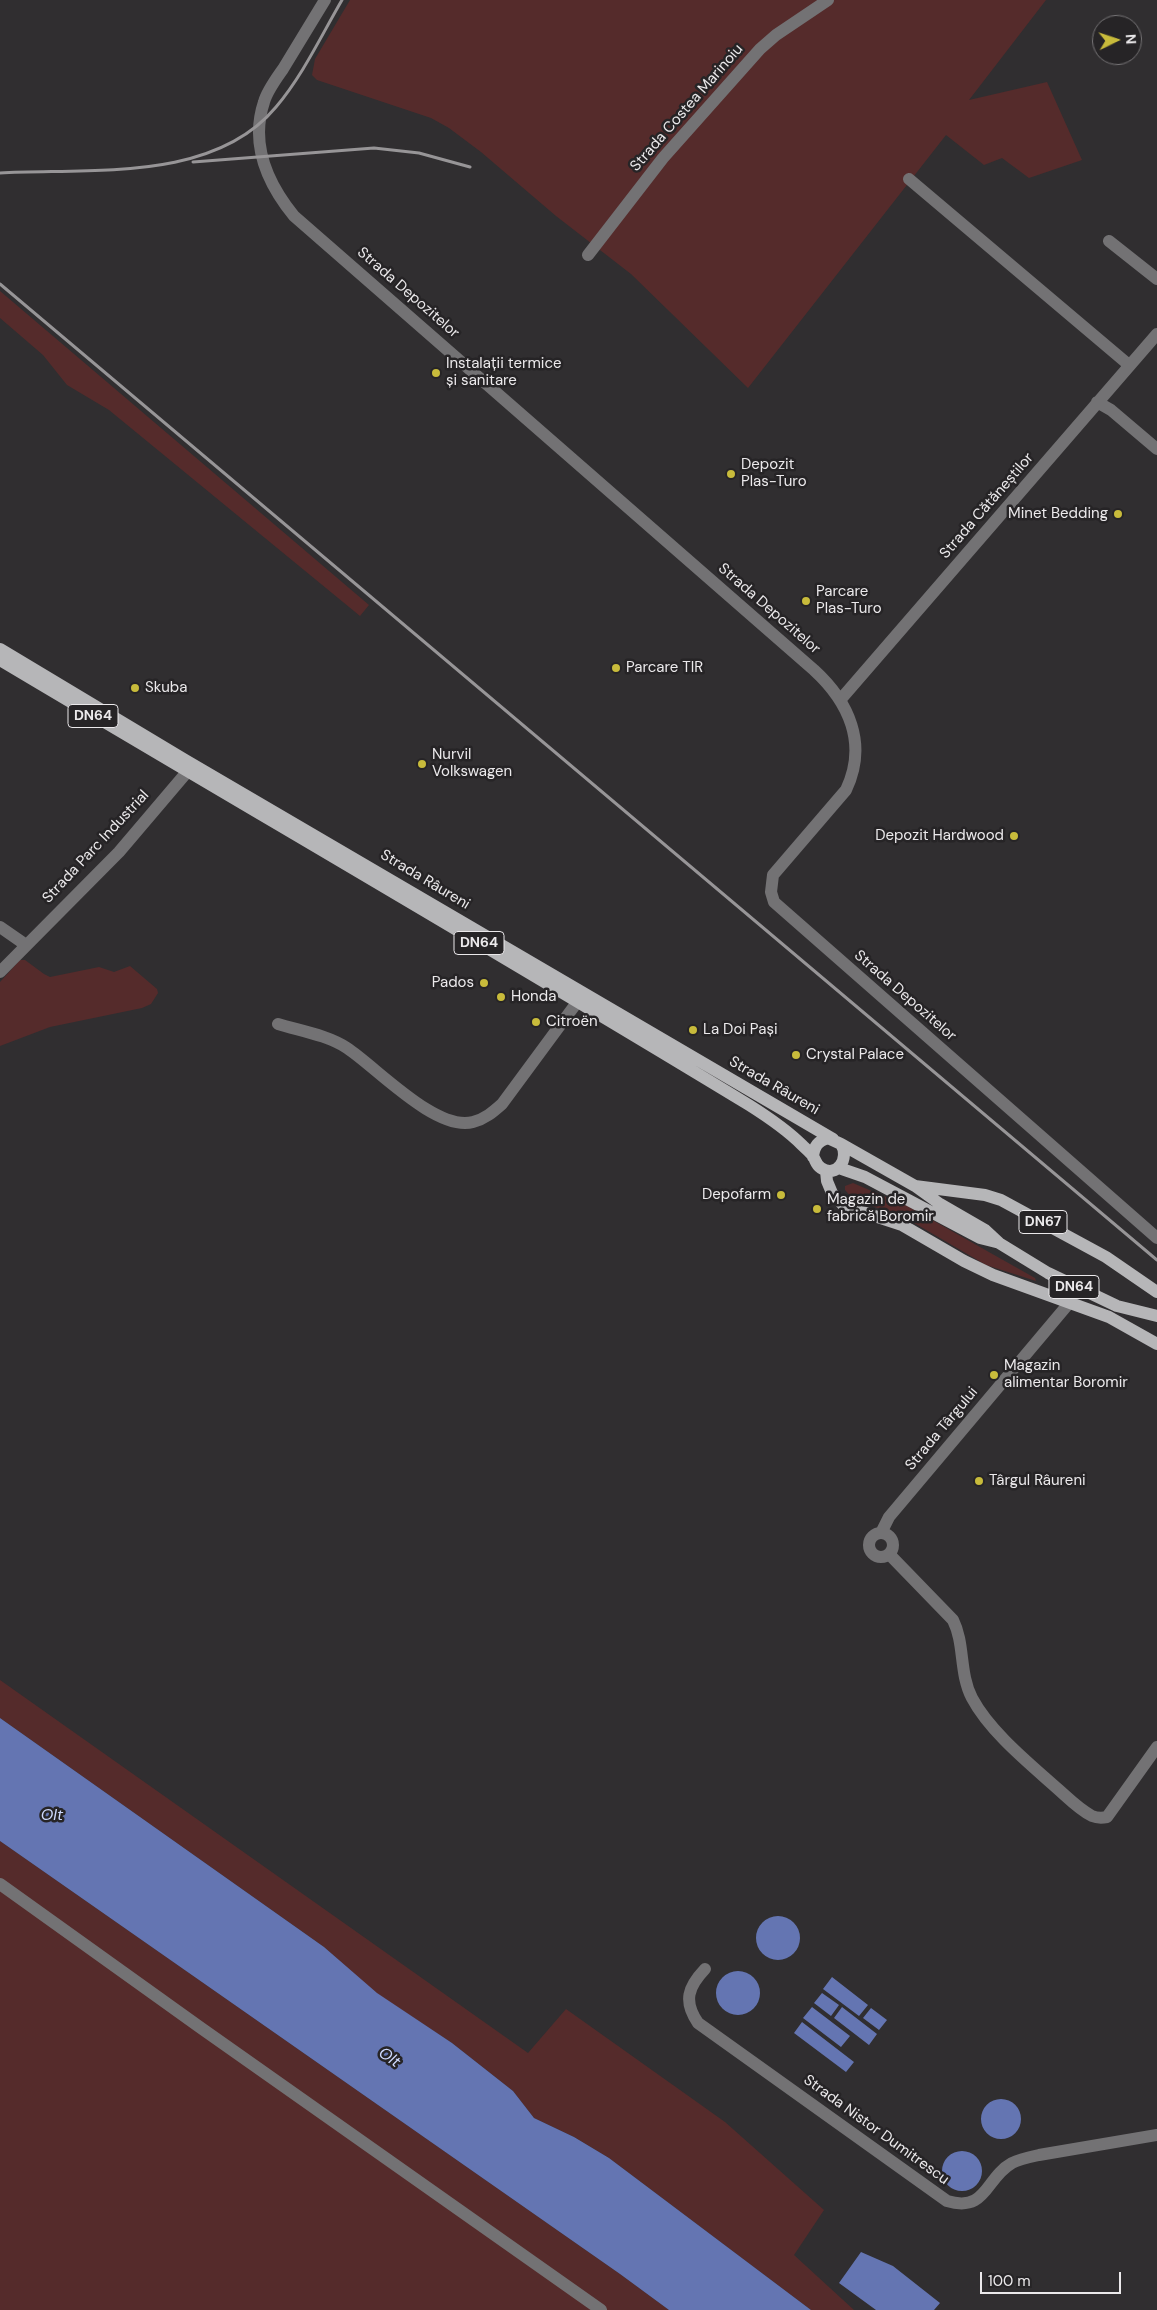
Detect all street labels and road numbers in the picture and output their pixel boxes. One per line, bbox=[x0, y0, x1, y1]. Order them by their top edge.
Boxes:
street label: Strada Costea Marinoiu bbox=[627, 41, 747, 175]
street label: Strada Depozitelor bbox=[353, 244, 463, 342]
street label: Strada Cătăneștilor bbox=[936, 449, 1038, 563]
street label: Strada Depozitelor bbox=[714, 560, 824, 658]
road number: DN64 bbox=[68, 704, 118, 728]
street label: Strada Parc Industrial bbox=[39, 787, 153, 907]
street label: Strada Râureni bbox=[377, 846, 473, 914]
road number: DN64 bbox=[454, 931, 504, 954]
street label: Strada Depozitelor bbox=[850, 947, 960, 1045]
street label: Strada Râureni bbox=[726, 1053, 822, 1119]
road number: DN67 bbox=[1019, 1210, 1067, 1234]
road number: DN64 bbox=[1049, 1275, 1099, 1298]
street label: Strada Târgului bbox=[902, 1384, 982, 1474]
street label: Strada Nistor Dumitrescu bbox=[800, 2071, 952, 2189]

